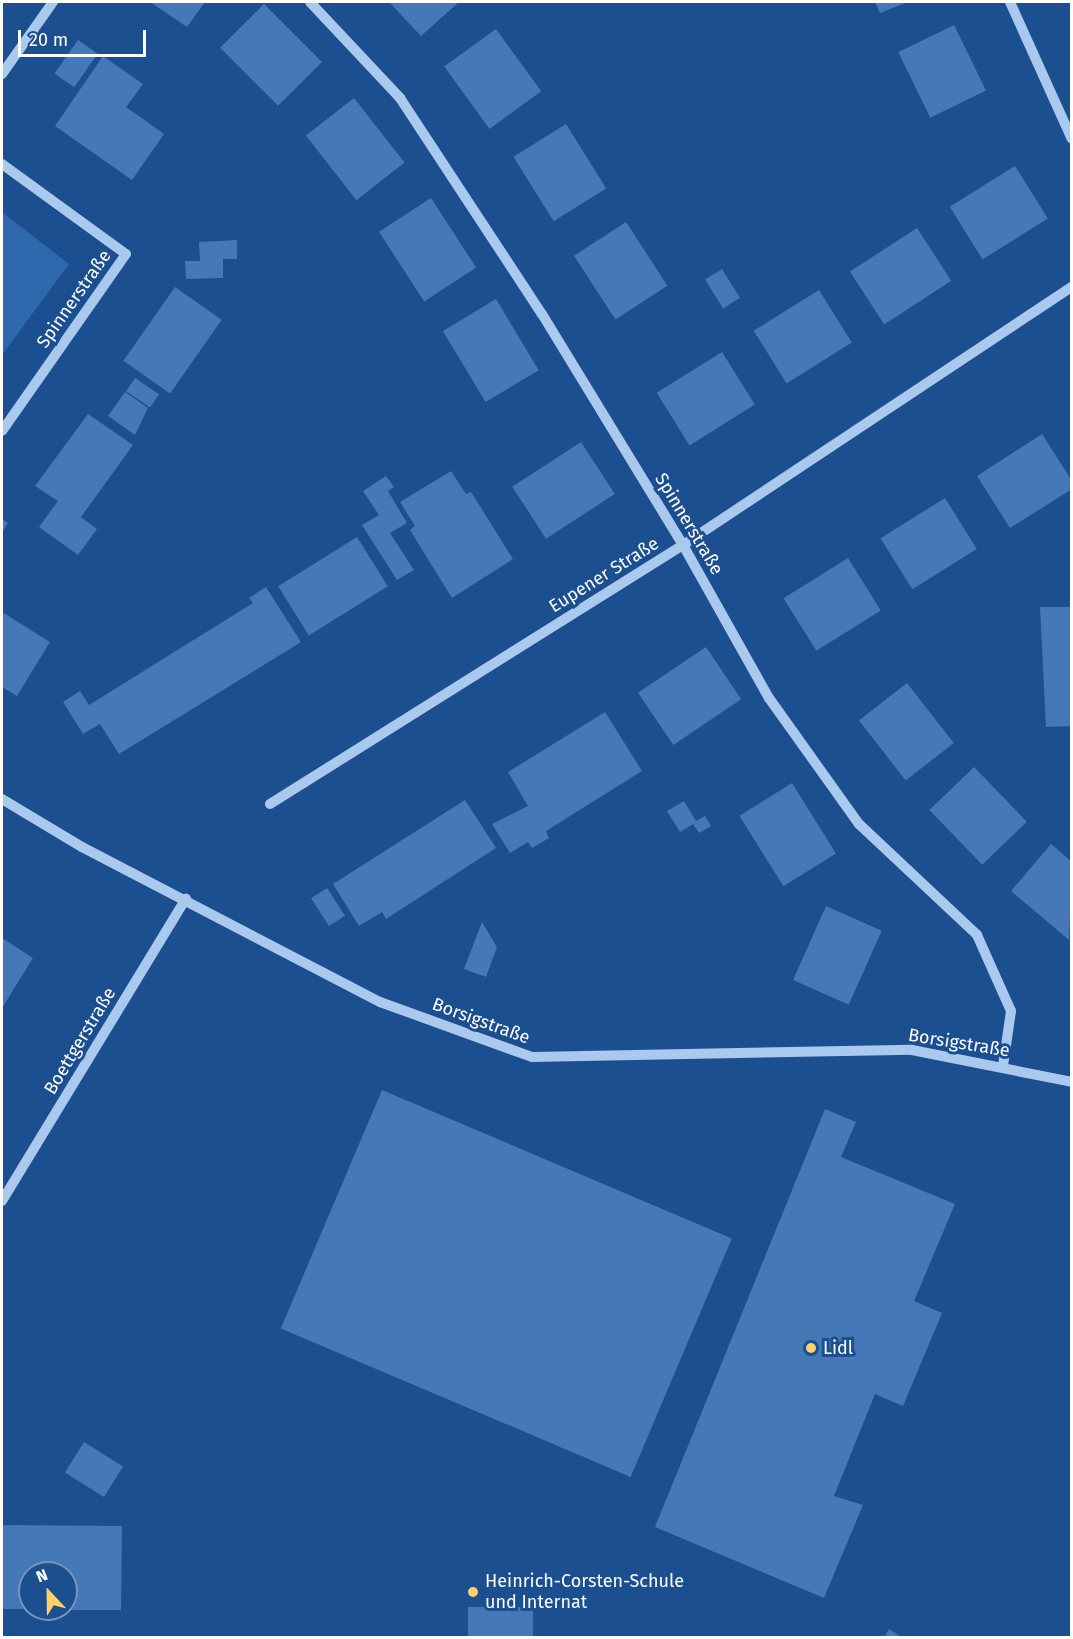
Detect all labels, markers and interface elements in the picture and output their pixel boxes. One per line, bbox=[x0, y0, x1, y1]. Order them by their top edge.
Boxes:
scale bar bbox=[21, 18, 148, 56]
text: 20 m bbox=[29, 29, 68, 51]
street label: Spinnerstraße bbox=[32, 246, 116, 352]
street label: Spinnerstraße bbox=[650, 469, 728, 579]
street label: Eupener Straße bbox=[545, 533, 663, 617]
street label: Boettgerstraße bbox=[40, 984, 120, 1098]
street label: Borsigstraße bbox=[429, 993, 533, 1049]
street label: Borsigstraße bbox=[907, 1024, 1011, 1062]
place label: Lidl bbox=[823, 1337, 853, 1359]
marker: Lidl bbox=[804, 1341, 818, 1355]
north arrow bbox=[18, 1561, 78, 1621]
text: N bbox=[33, 1565, 50, 1586]
place label: Heinrich-Corsten-Schule und Internat bbox=[485, 1571, 684, 1614]
marker: Heinrich-Corsten-Schule und Internat bbox=[466, 1585, 480, 1599]

